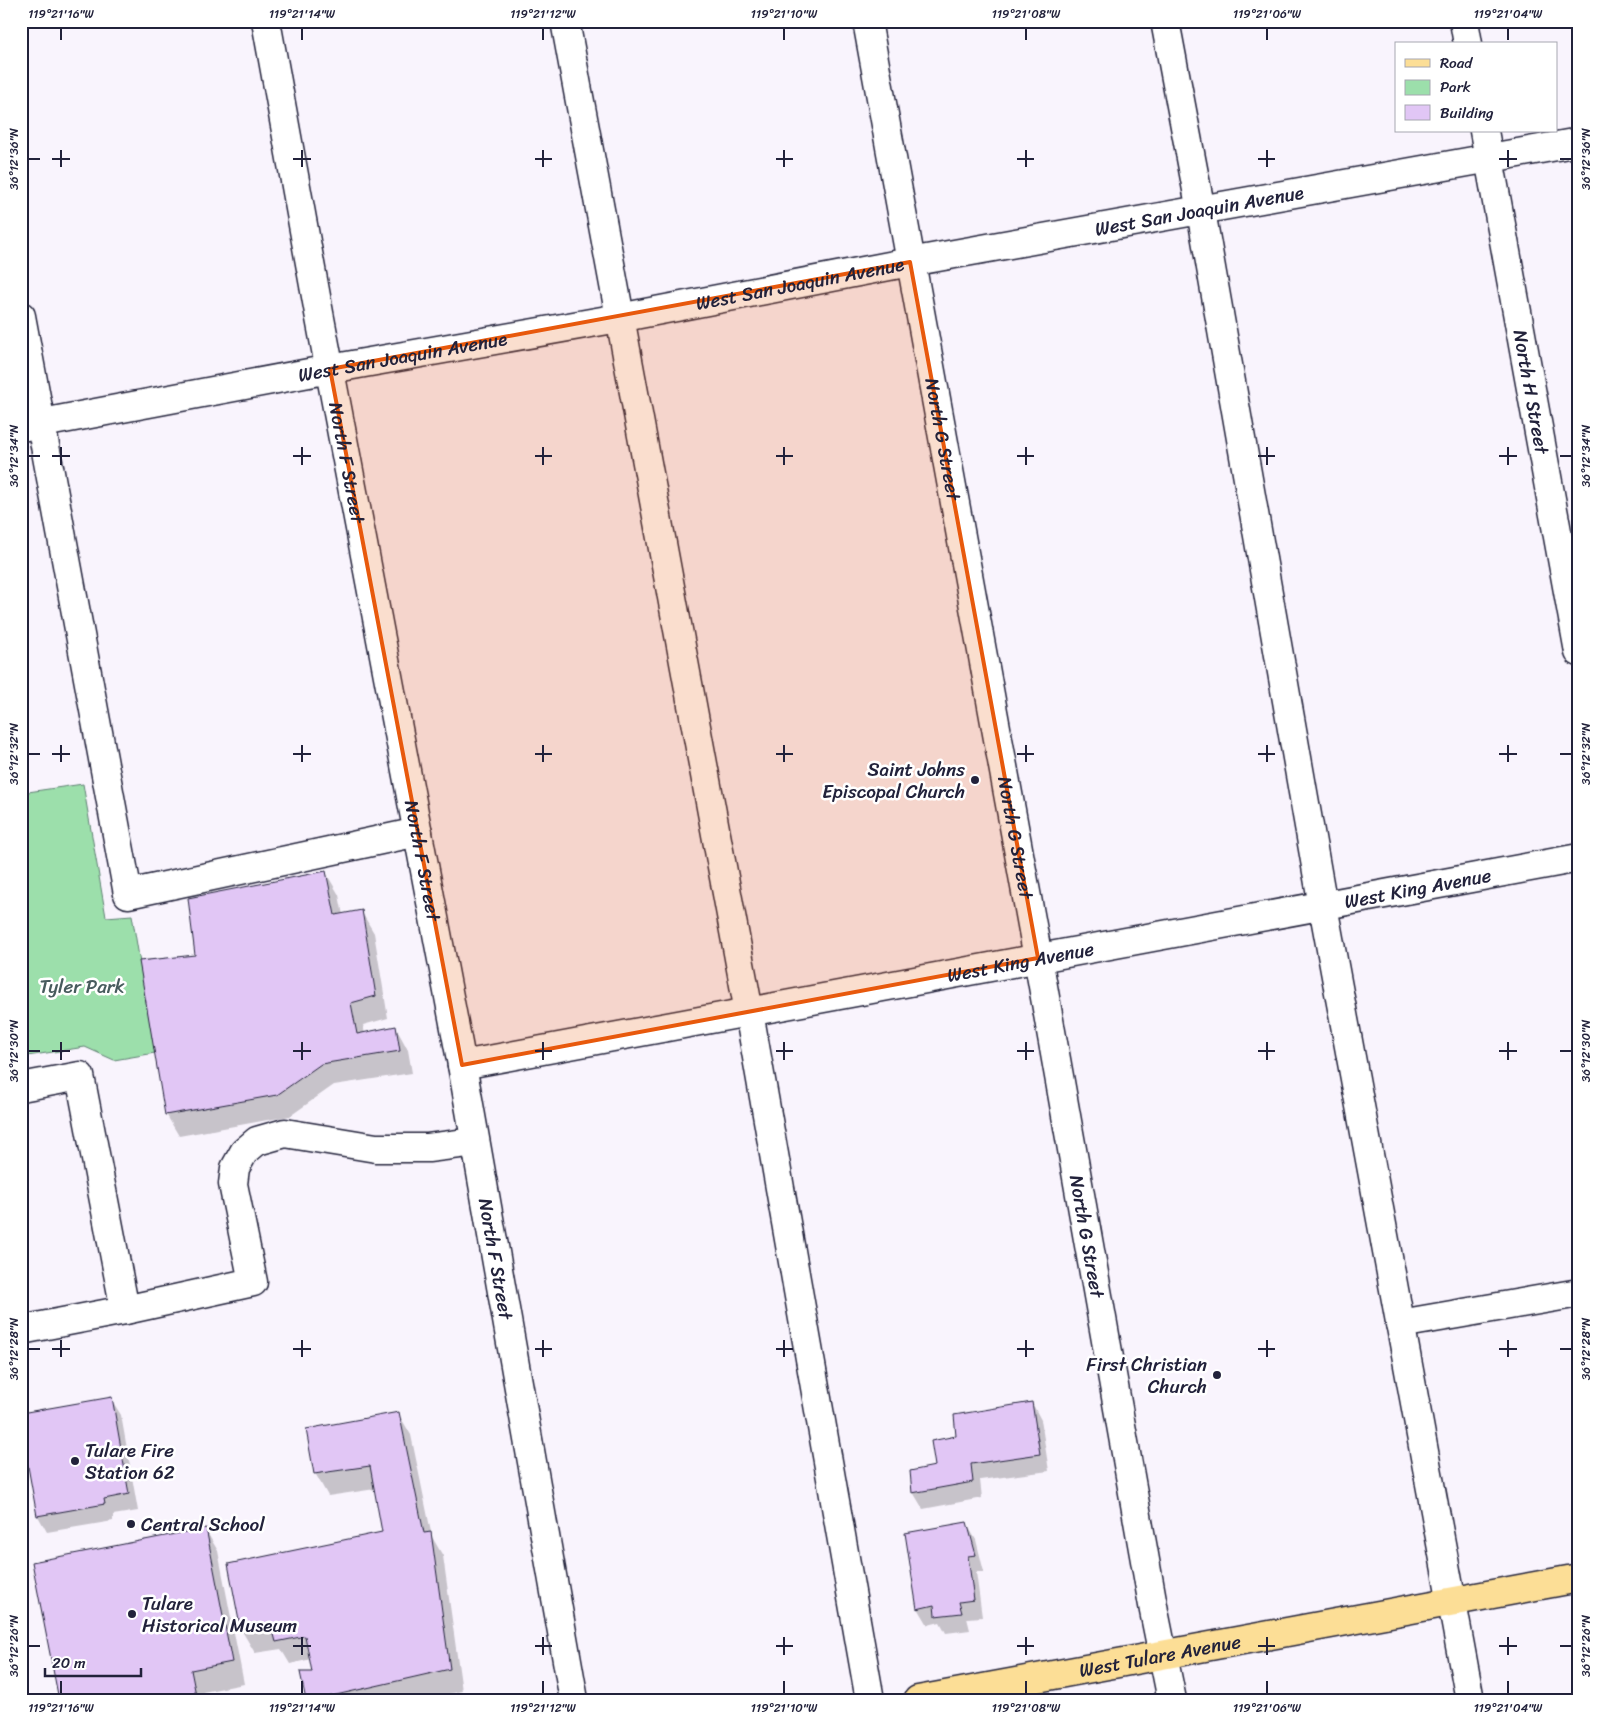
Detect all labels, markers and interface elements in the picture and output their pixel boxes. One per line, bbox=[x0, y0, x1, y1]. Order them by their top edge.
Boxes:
text: 119°21'16"W bbox=[28, 3, 95, 25]
text: 119°21'14"W bbox=[269, 3, 336, 25]
text: 119°21'12"W bbox=[510, 3, 577, 25]
text: 119°21'10"W bbox=[751, 3, 818, 25]
text: 119°21'08"W bbox=[992, 3, 1061, 25]
text: 119°21'06"W bbox=[1233, 3, 1302, 25]
text: 119°21'04"W bbox=[1474, 3, 1543, 25]
legend bbox=[1395, 42, 1558, 132]
text: Road bbox=[1440, 50, 1473, 76]
text: Park bbox=[1440, 74, 1471, 100]
text: Building bbox=[1440, 100, 1494, 126]
text: 36°12'36"N bbox=[3, 127, 25, 190]
text: 36°12'36"N bbox=[1575, 127, 1597, 190]
street label: West San Joaquin Avenue bbox=[1092, 176, 1306, 246]
street label: West San Joaquin Avenue bbox=[693, 247, 907, 320]
street label: West San Joaquin Avenue bbox=[295, 322, 510, 392]
street label: North H Street bbox=[1504, 327, 1559, 458]
street label: North G Street bbox=[915, 375, 970, 505]
street label: North F Street bbox=[319, 399, 375, 527]
text: 36°12'34"N bbox=[3, 424, 25, 487]
text: 36°12'34"N bbox=[1575, 424, 1597, 487]
text: 36°12'32"N bbox=[3, 722, 25, 785]
text: 36°12'32"N bbox=[1575, 722, 1597, 785]
place label: Saint Johns Episcopal Church bbox=[822, 753, 965, 808]
marker: Saint Johns Episcopal Church bbox=[969, 774, 981, 786]
street label: North G Street bbox=[988, 774, 1043, 903]
street label: North F Street bbox=[395, 797, 451, 925]
street label: West King Avenue bbox=[1342, 859, 1494, 918]
street label: West King Avenue bbox=[944, 932, 1097, 992]
park label: Tyler Park bbox=[39, 970, 125, 1003]
text: 36°12'30"N bbox=[3, 1019, 25, 1082]
text: 36°12'30"N bbox=[1575, 1019, 1597, 1082]
street label: North G Street bbox=[1060, 1172, 1114, 1302]
street label: North F Street bbox=[469, 1196, 523, 1323]
text: 36°12'28"N bbox=[3, 1317, 25, 1380]
text: 36°12'28"N bbox=[1575, 1317, 1597, 1380]
place label: First Christian Church bbox=[1086, 1348, 1207, 1403]
marker: First Christian Church bbox=[1211, 1369, 1223, 1381]
place label: Tulare Fire Station 62 bbox=[85, 1434, 175, 1489]
marker: Tulare Fire Station 62 bbox=[69, 1455, 81, 1467]
place label: Central School bbox=[141, 1508, 265, 1541]
marker: Central School bbox=[125, 1518, 137, 1530]
place label: Tulare Historical Museum bbox=[142, 1587, 298, 1642]
marker: Tulare Historical Museum bbox=[126, 1608, 138, 1620]
text: 36°12'26"N bbox=[3, 1614, 25, 1677]
text: 36°12'26"N bbox=[1575, 1614, 1597, 1677]
street label: West Tulare Avenue bbox=[1076, 1625, 1244, 1687]
scale bar bbox=[45, 1646, 141, 1678]
text: 20 m bbox=[52, 1650, 86, 1676]
text: 119°21'16"W bbox=[28, 1697, 95, 1719]
text: 119°21'14"W bbox=[269, 1697, 336, 1719]
text: 119°21'12"W bbox=[510, 1697, 577, 1719]
text: 119°21'10"W bbox=[751, 1697, 818, 1719]
text: 119°21'08"W bbox=[992, 1697, 1061, 1719]
text: 119°21'06"W bbox=[1233, 1697, 1302, 1719]
text: 119°21'04"W bbox=[1474, 1697, 1543, 1719]

